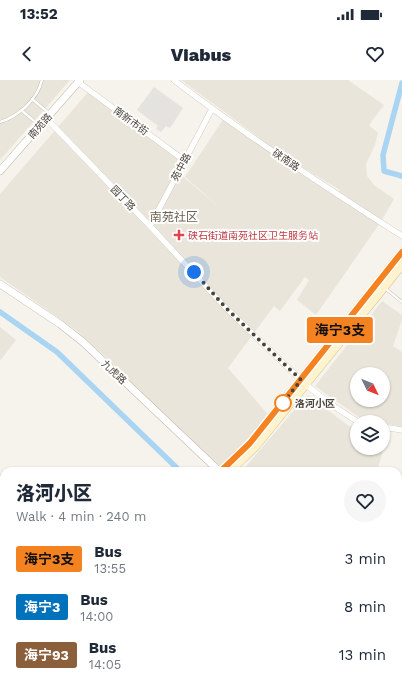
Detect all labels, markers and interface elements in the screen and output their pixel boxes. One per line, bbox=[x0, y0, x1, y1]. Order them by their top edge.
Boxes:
text: 13:52 bbox=[20, 5, 58, 23]
icon: back bbox=[16, 43, 38, 65]
icon: heart bbox=[364, 43, 386, 65]
text: Viabus bbox=[171, 44, 231, 65]
street label: 南新市街 bbox=[112, 105, 150, 137]
street label: 南苑路 bbox=[26, 111, 54, 141]
street label: 硖南路 bbox=[270, 147, 302, 173]
street label: 苑中路 bbox=[169, 151, 193, 183]
street label: 园丁路 bbox=[109, 183, 137, 213]
district label: 南苑社区 bbox=[150, 210, 198, 224]
marker: 硖石街道南苑社区卫生服务站 bbox=[173, 229, 185, 241]
place label: 硖石街道南苑社区卫生服务站 bbox=[188, 230, 318, 241]
your location bbox=[184, 262, 204, 282]
line badge: 海宁3支 bbox=[312, 317, 368, 343]
text: 海宁3支 bbox=[315, 322, 365, 338]
street label: 九虎路 bbox=[99, 358, 129, 386]
north arrow bbox=[350, 367, 390, 407]
map controls bbox=[350, 367, 390, 455]
marker: 洛河小区 bbox=[274, 394, 292, 412]
place label: 洛河小区 bbox=[295, 398, 335, 409]
button: layers bbox=[350, 415, 390, 455]
button: heart bbox=[344, 480, 386, 522]
text: 洛河小区 bbox=[16, 482, 92, 505]
text: Walk · 4 min · 240 m bbox=[16, 509, 146, 524]
text: Bus bbox=[94, 543, 122, 561]
text: 3 min bbox=[345, 550, 386, 568]
text: 海宁3支 bbox=[24, 551, 74, 567]
text: 13:55 bbox=[94, 561, 126, 576]
text: Bus bbox=[80, 591, 108, 609]
text: 8 min bbox=[344, 598, 386, 616]
text: 海宁3 bbox=[24, 599, 60, 615]
text: 14:00 bbox=[80, 609, 113, 624]
text: Bus bbox=[89, 639, 116, 657]
text: 13 min bbox=[339, 646, 386, 664]
text: 海宁93 bbox=[24, 647, 69, 663]
text: 14:05 bbox=[89, 657, 121, 672]

